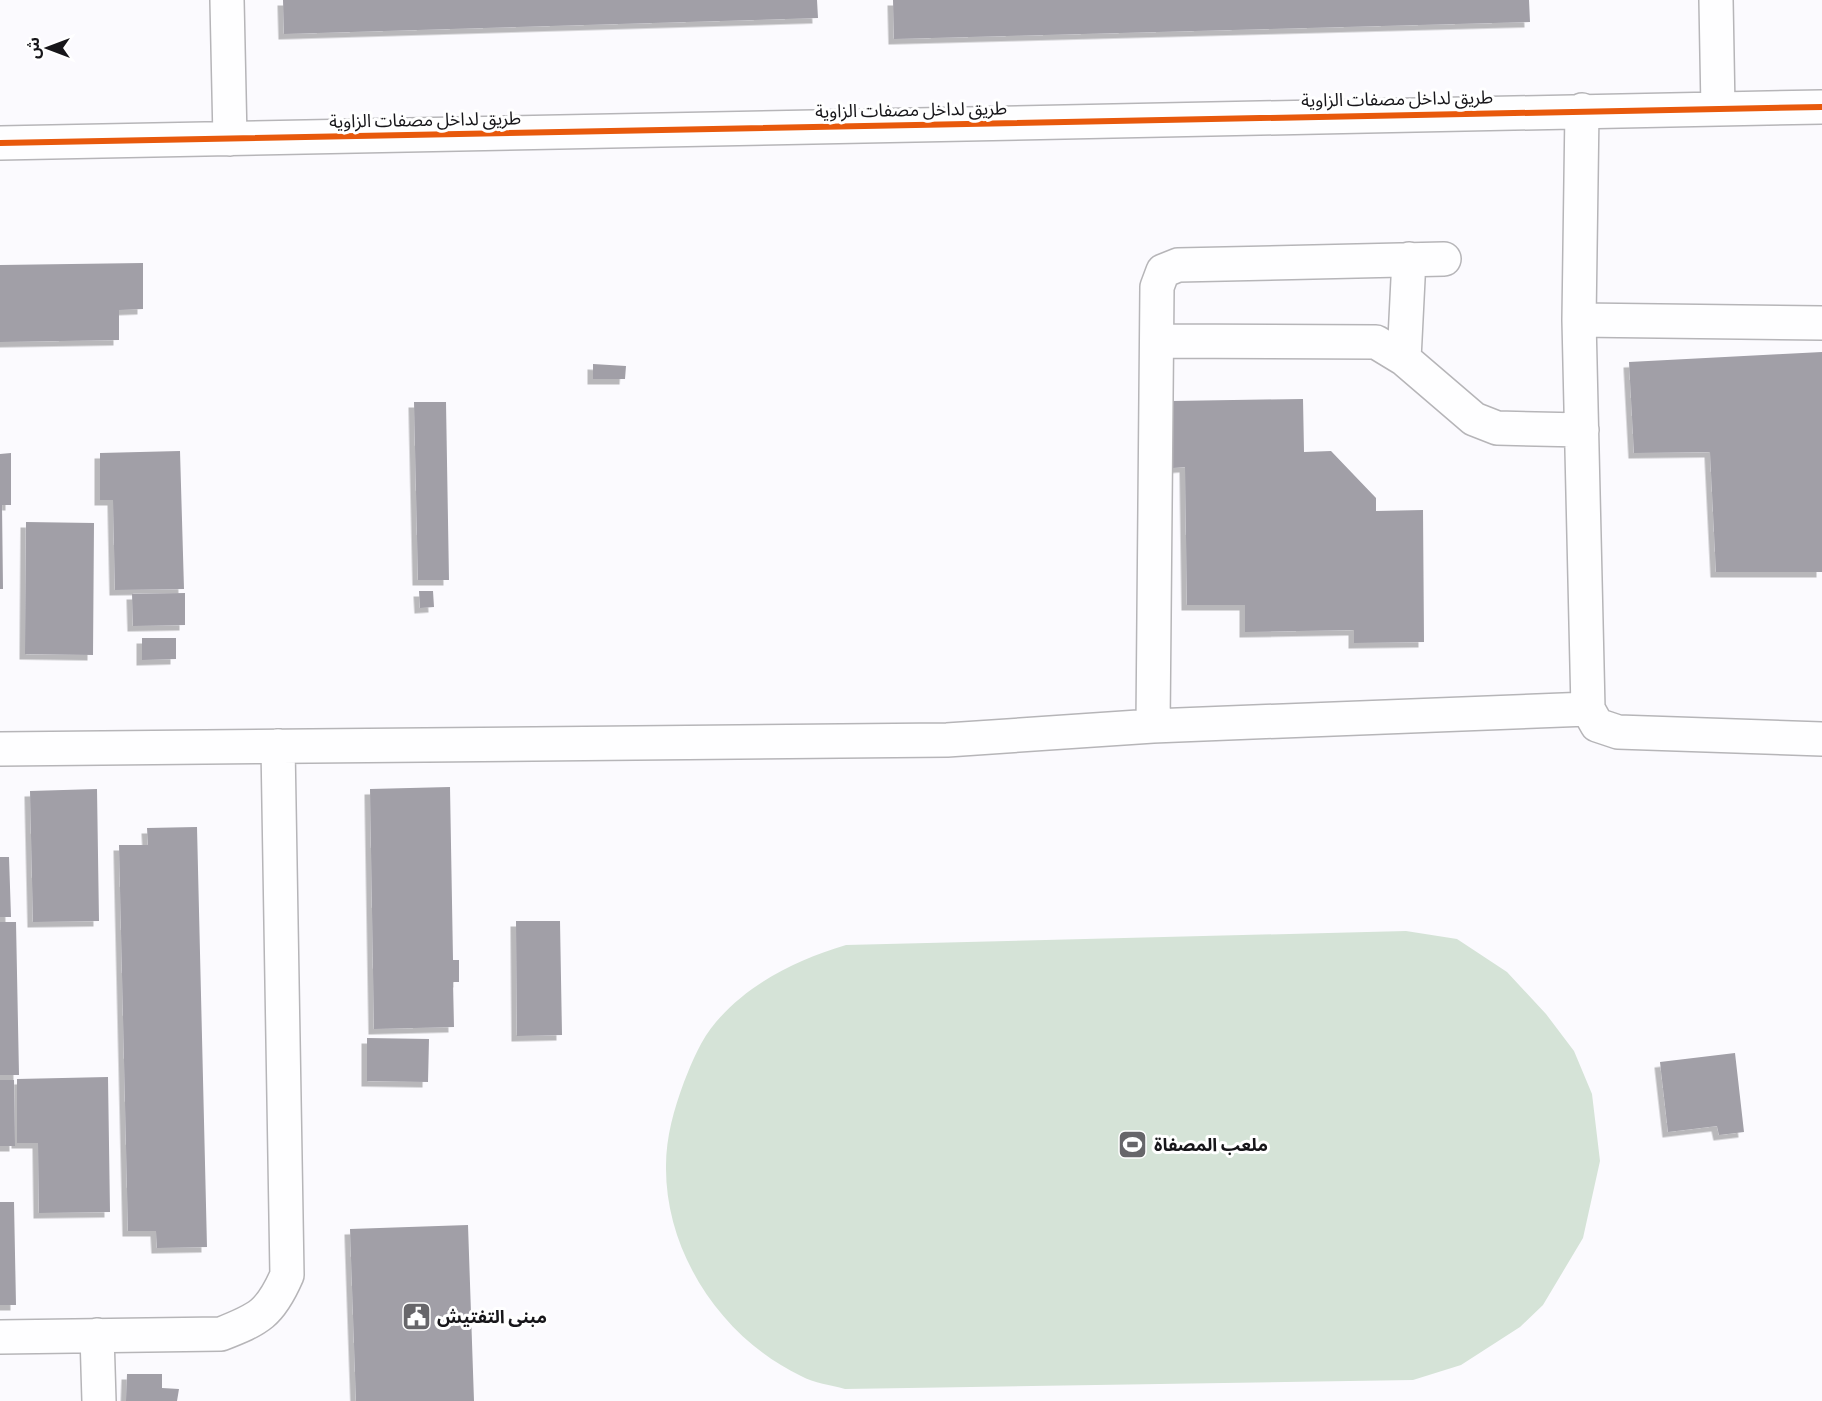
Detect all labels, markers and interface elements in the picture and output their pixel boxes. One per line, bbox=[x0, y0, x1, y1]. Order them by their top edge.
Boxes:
north arrow bbox=[18, 18, 78, 78]
text: ش bbox=[23, 37, 43, 59]
street label: طريق لداخل مصفات الزاوية bbox=[1301, 85, 1493, 112]
street label: طريق لداخل مصفات الزاوية bbox=[815, 96, 1007, 123]
street label: طريق لداخل مصفات الزاوية bbox=[329, 106, 521, 133]
sports icon: ملعب المصفاة bbox=[1117, 1129, 1149, 1161]
place label: ملعب المصفاة bbox=[1154, 1133, 1268, 1155]
public building icon: مبنى التفتيش bbox=[400, 1301, 432, 1333]
place label: مبنى التفتيش bbox=[437, 1305, 547, 1327]

